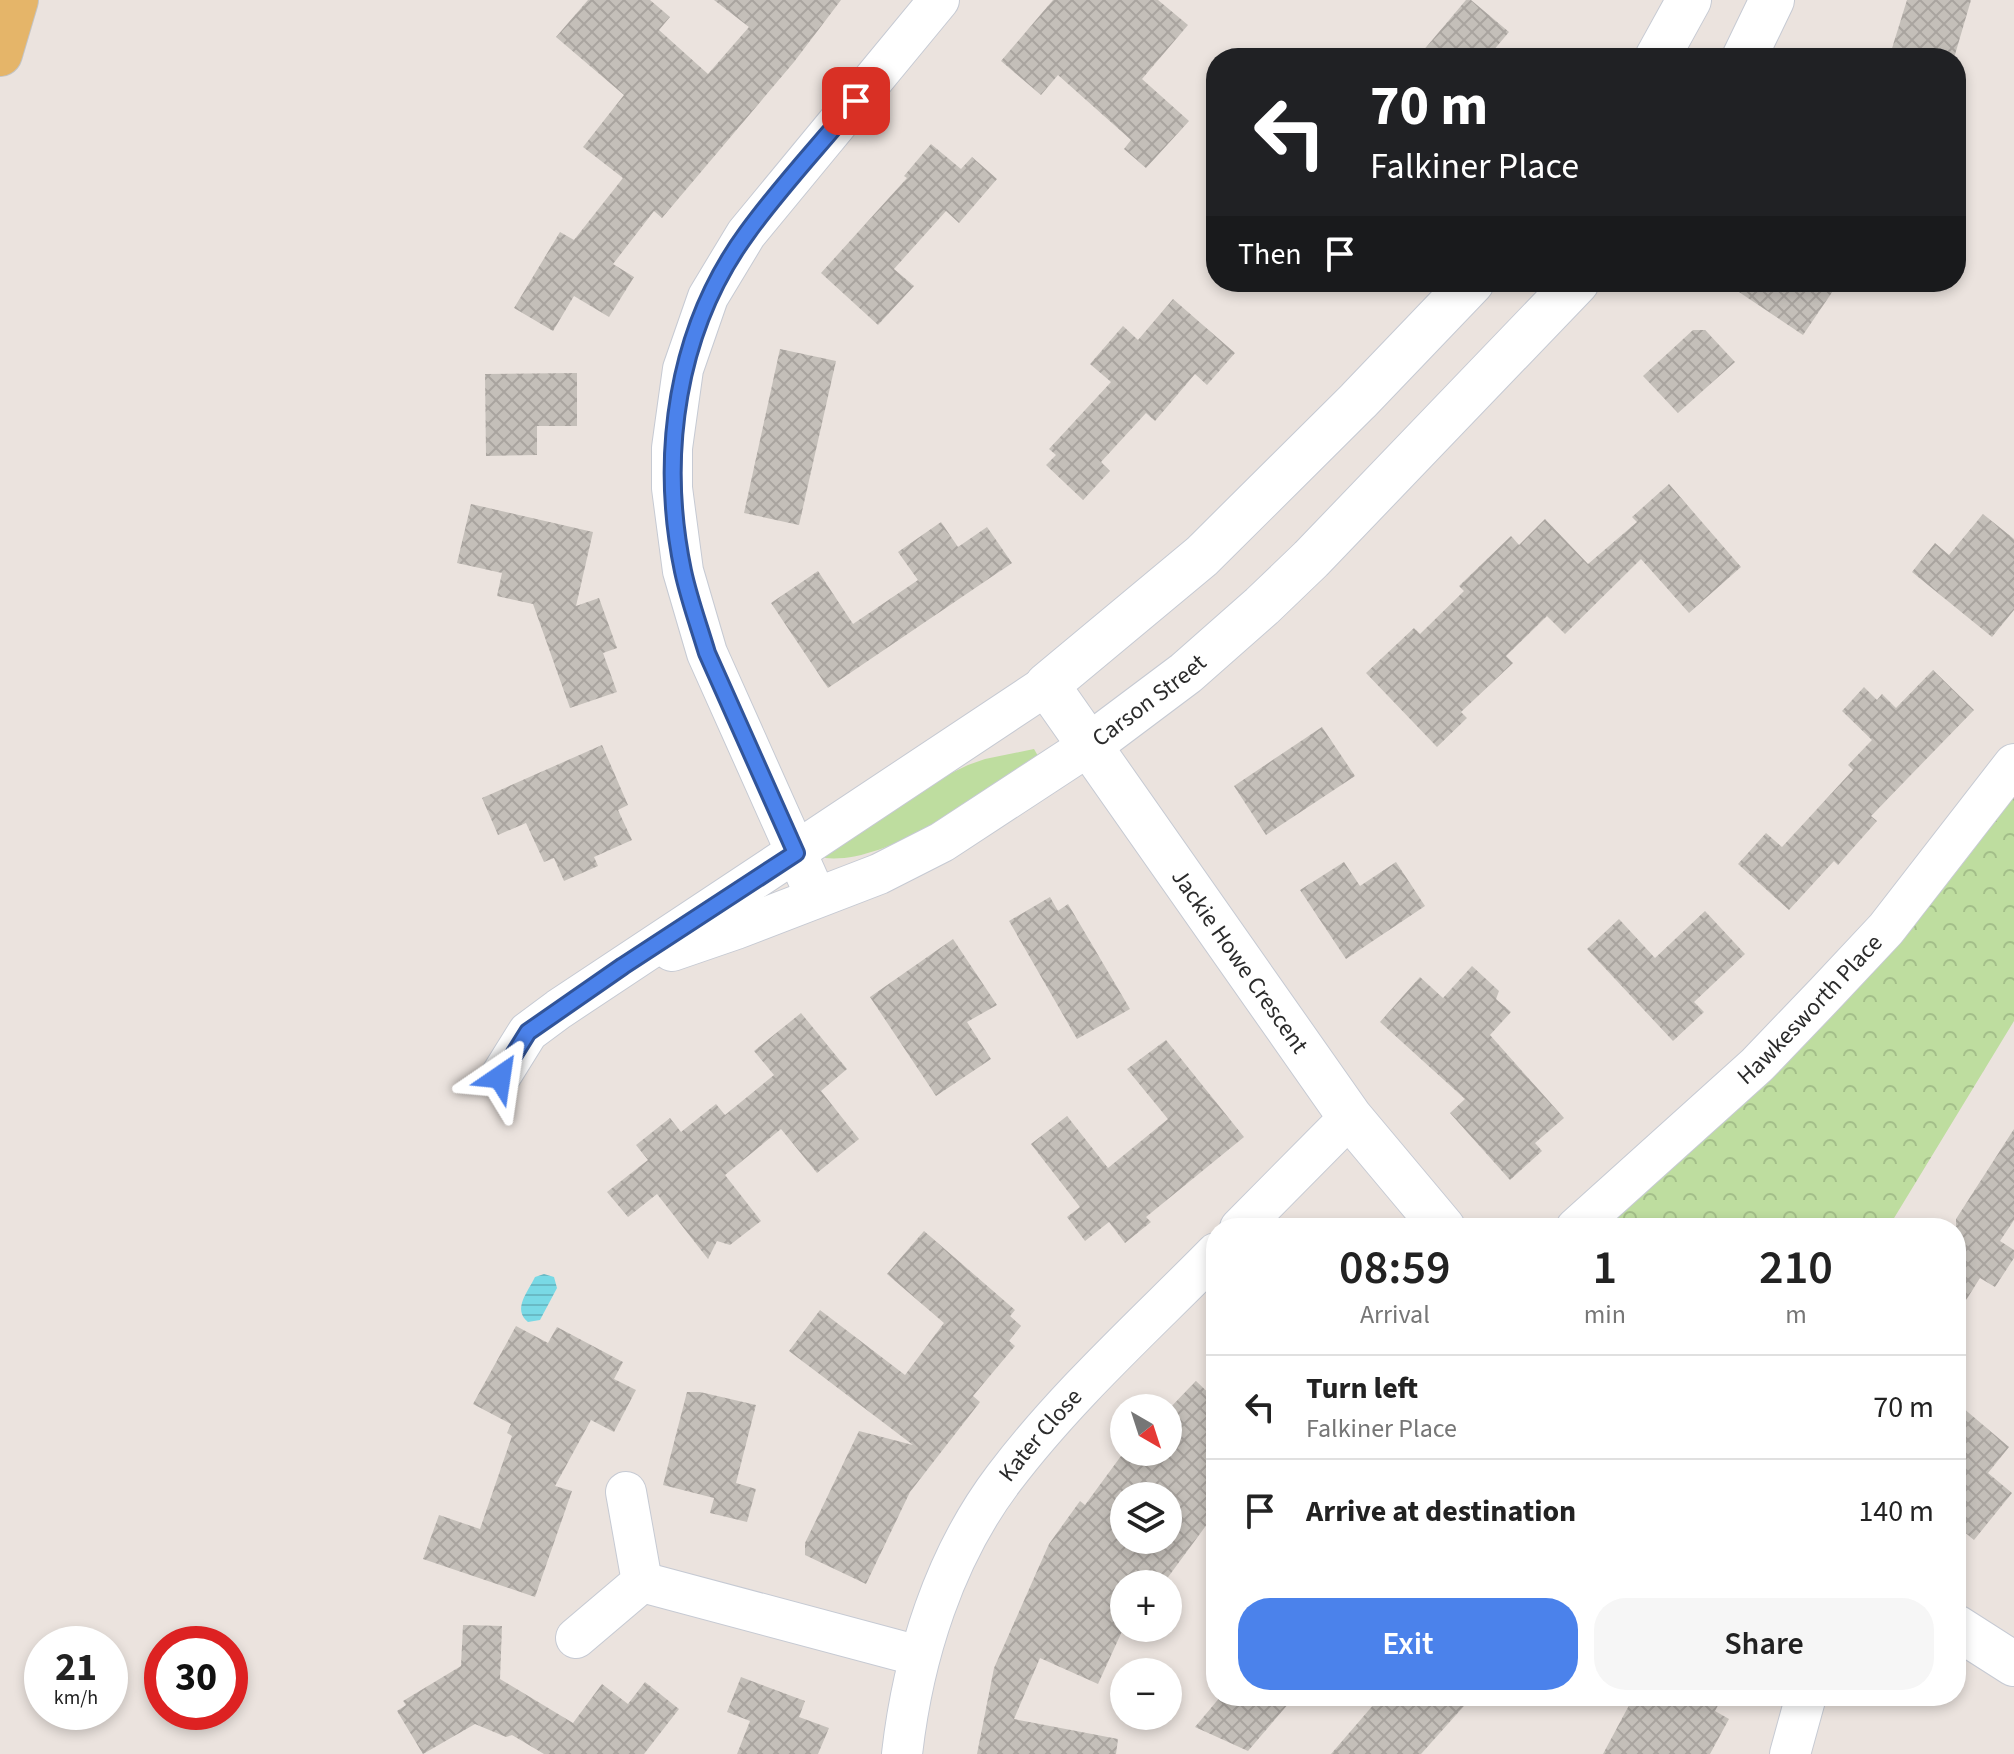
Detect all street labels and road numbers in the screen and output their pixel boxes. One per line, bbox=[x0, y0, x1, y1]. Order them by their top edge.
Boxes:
street label: Carson Street bbox=[1085, 646, 1214, 756]
street label: Jackie Howe Crescent bbox=[1163, 862, 1317, 1061]
street label: Hawkesworth Place bbox=[1729, 926, 1891, 1093]
street label: Kater Close bbox=[990, 1381, 1090, 1489]

